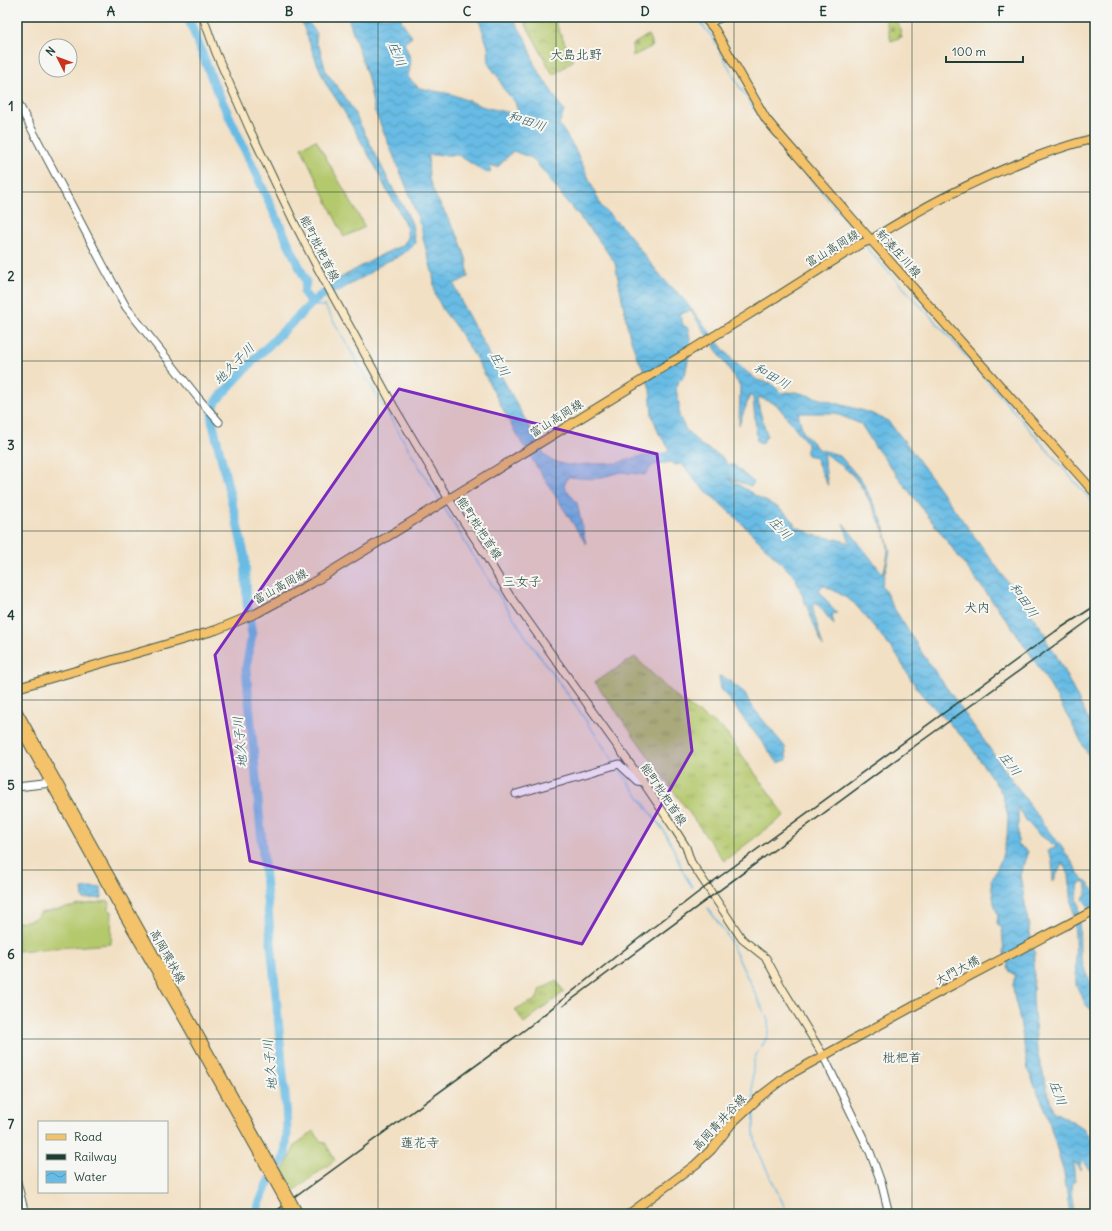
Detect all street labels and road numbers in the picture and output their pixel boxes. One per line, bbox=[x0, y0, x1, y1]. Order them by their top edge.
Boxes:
street label: 能町枇杷首線 bbox=[297, 213, 343, 283]
street label: 富山高岡線 bbox=[802, 226, 862, 270]
street label: 新湊庄川線 bbox=[873, 226, 925, 280]
street label: 富山高岡線 bbox=[527, 396, 585, 440]
street label: 能町枇杷首線 bbox=[454, 494, 506, 562]
street label: 富山高岡線 bbox=[250, 565, 310, 607]
street label: 能町枇杷首線 bbox=[638, 760, 690, 828]
street label: 高岡環状線 bbox=[147, 926, 189, 986]
street label: 大門大橋 bbox=[932, 952, 982, 988]
street label: 高岡青井谷線 bbox=[689, 1091, 749, 1153]

